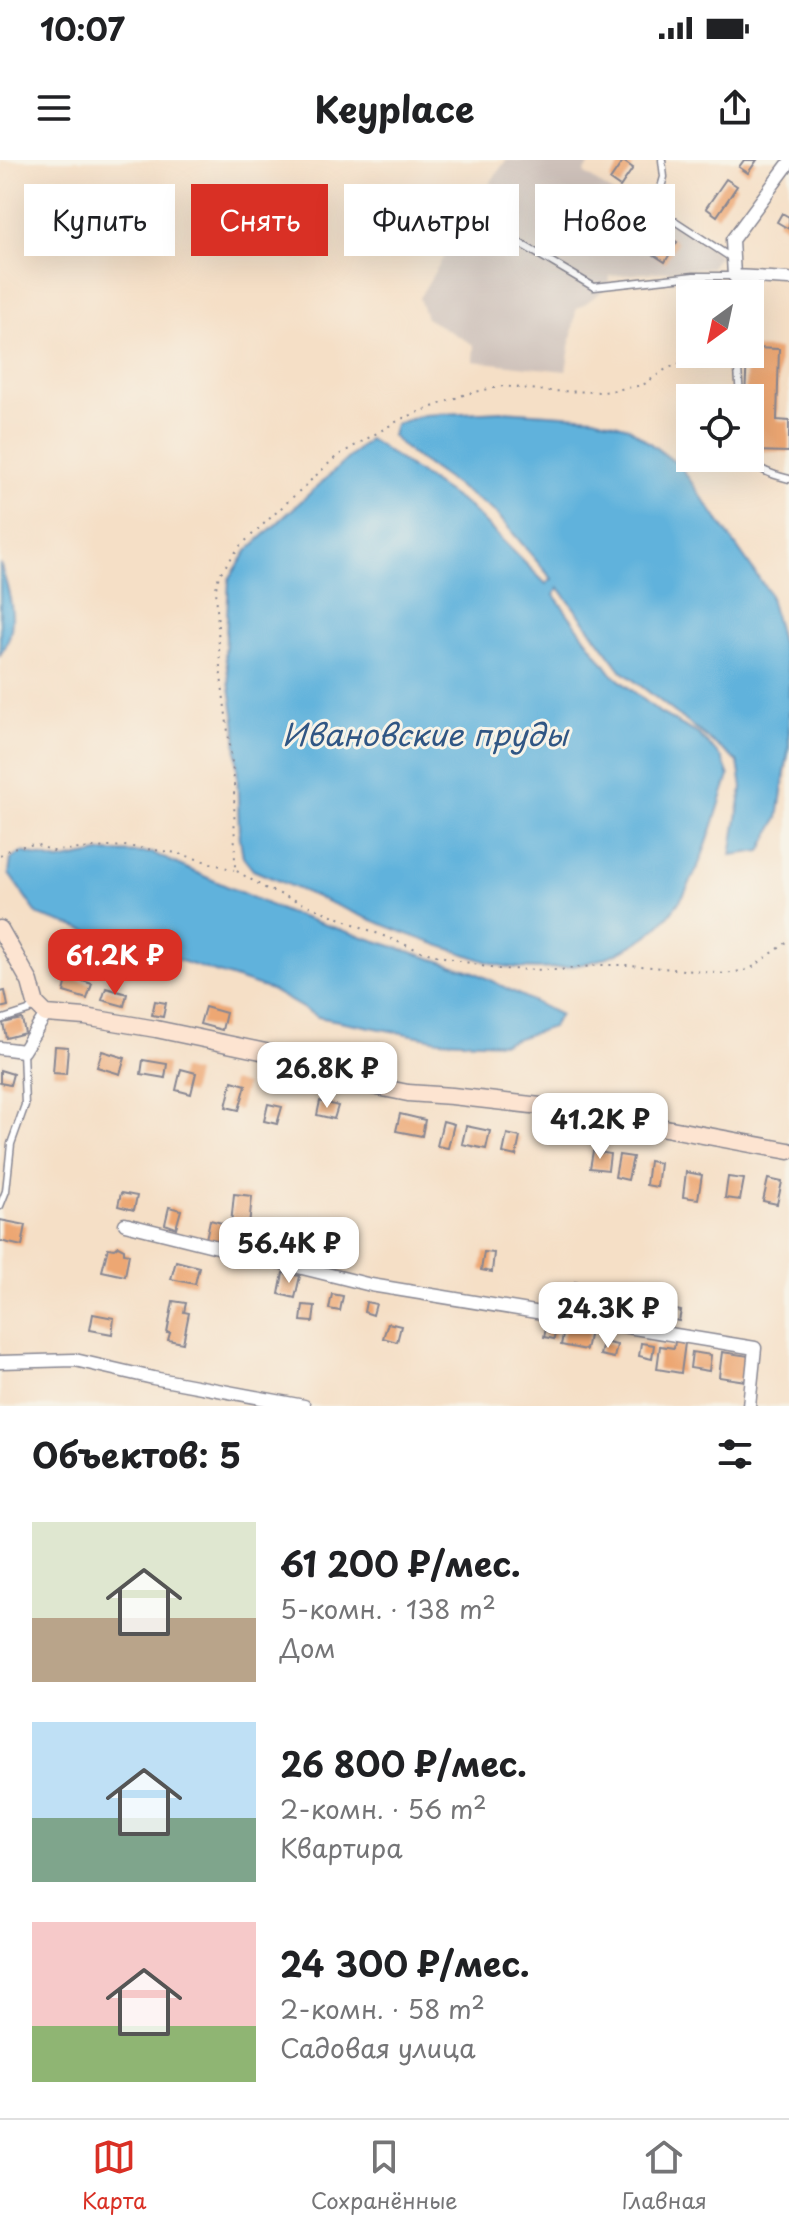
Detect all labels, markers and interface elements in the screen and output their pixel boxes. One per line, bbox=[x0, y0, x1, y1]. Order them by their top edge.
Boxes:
text: 10:07 bbox=[40, 6, 125, 51]
text: Keyplace bbox=[314, 81, 475, 135]
icon: menu bbox=[32, 86, 76, 130]
icon: share bbox=[713, 86, 757, 130]
chip: Купить bbox=[24, 184, 175, 256]
chip: Снять bbox=[191, 184, 328, 256]
chip: Фильтры bbox=[344, 184, 519, 256]
chip: Новое bbox=[535, 184, 675, 256]
north arrow bbox=[676, 280, 764, 368]
map controls bbox=[676, 280, 764, 472]
button: locate bbox=[676, 384, 764, 472]
water label: Ивановские пруды bbox=[282, 711, 570, 756]
pin: 61.2K ₽ bbox=[41, 929, 189, 997]
text: 61.2K ₽ bbox=[66, 935, 164, 974]
pin: 26.8K ₽ bbox=[253, 1042, 401, 1110]
text: 26.8K ₽ bbox=[275, 1048, 379, 1087]
pin: 41.2K ₽ bbox=[526, 1093, 674, 1161]
text: 41.2K ₽ bbox=[550, 1099, 650, 1138]
pin: 56.4K ₽ bbox=[215, 1217, 363, 1285]
text: 56.4K ₽ bbox=[237, 1223, 341, 1262]
pin: 24.3K ₽ bbox=[534, 1282, 682, 1350]
text: 24.3K ₽ bbox=[557, 1288, 659, 1327]
text: Объектов: 5 bbox=[32, 1428, 241, 1480]
icon: filters bbox=[713, 1432, 757, 1476]
text: 61 200 ₽/мес. bbox=[280, 1537, 521, 1589]
icon: home bbox=[96, 1554, 192, 1650]
text: 5-комн. · 138 m² bbox=[280, 1589, 496, 1628]
text: Дом bbox=[280, 1628, 336, 1667]
text: 26 800 ₽/мес. bbox=[280, 1737, 527, 1789]
icon: home bbox=[96, 1754, 192, 1850]
text: 2-комн. · 56 m² bbox=[280, 1789, 487, 1828]
text: Квартира bbox=[280, 1828, 403, 1867]
text: 24 300 ₽/мес. bbox=[280, 1937, 530, 1989]
icon: home bbox=[96, 1954, 192, 2050]
text: 2-комн. · 58 m² bbox=[280, 1989, 485, 2028]
text: Садовая улица bbox=[280, 2028, 476, 2067]
tab: Карта bbox=[82, 2135, 147, 2216]
tab: Сохранённые bbox=[311, 2135, 458, 2216]
tab: Главная bbox=[622, 2135, 707, 2216]

